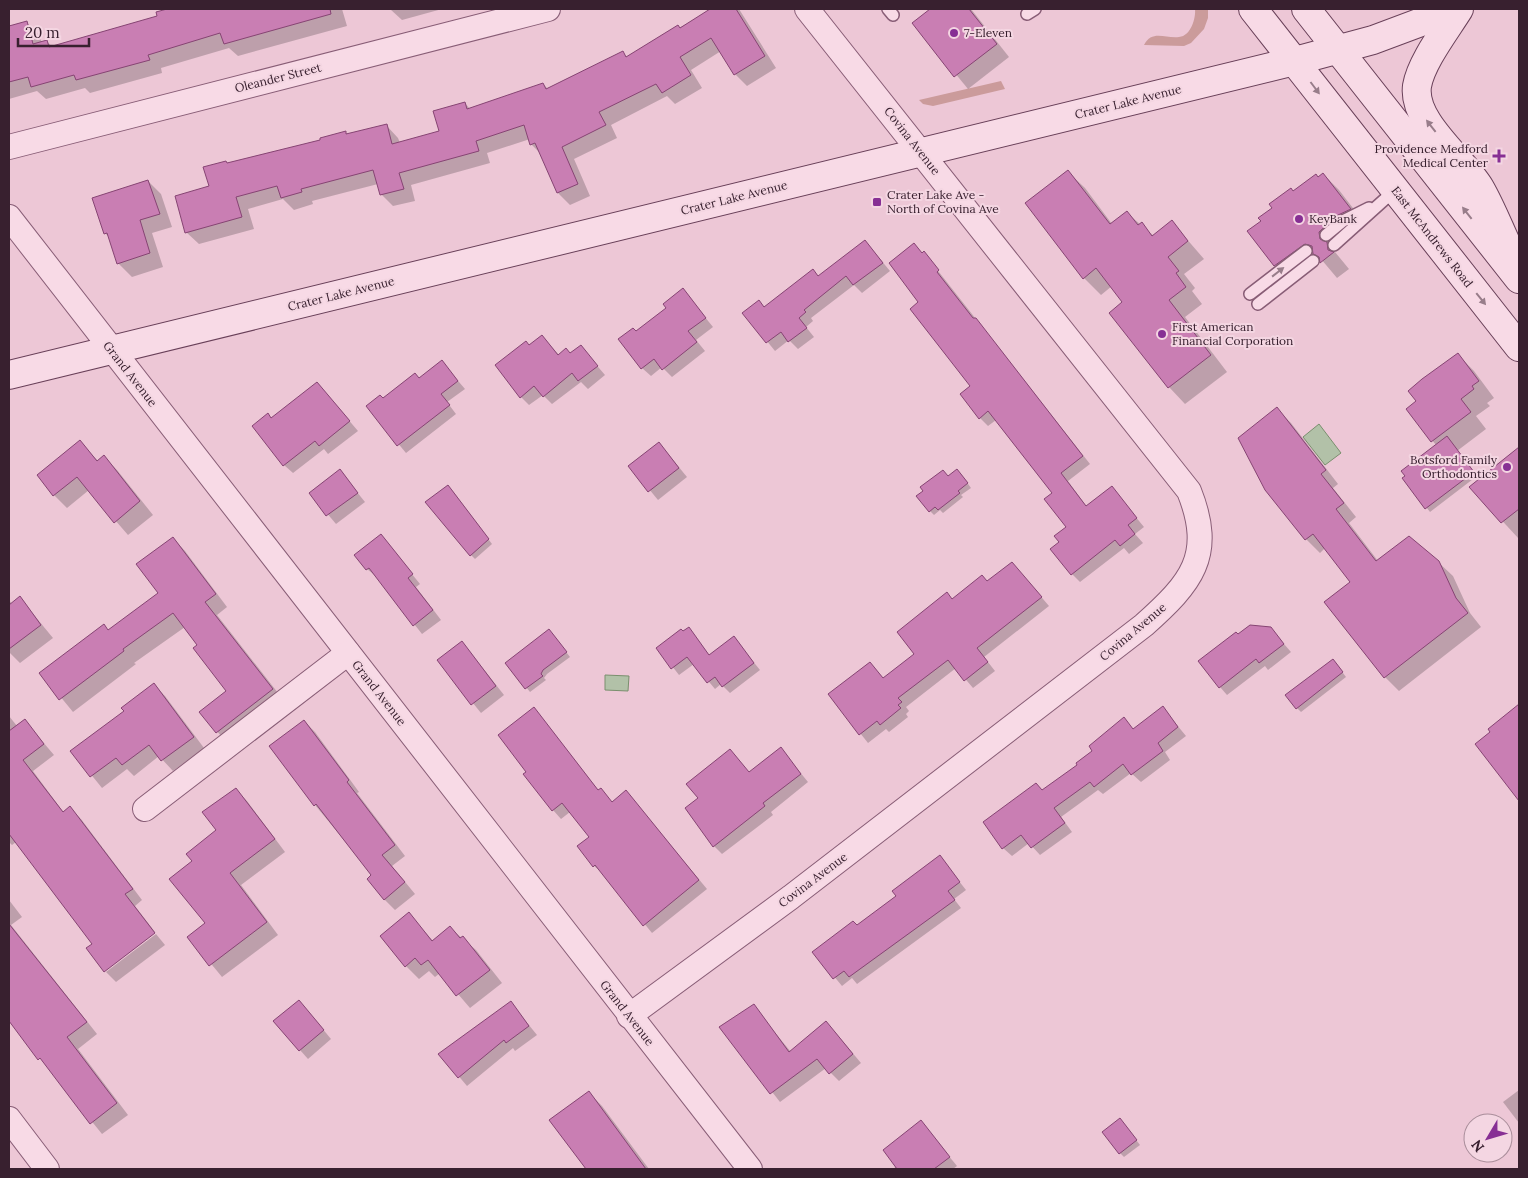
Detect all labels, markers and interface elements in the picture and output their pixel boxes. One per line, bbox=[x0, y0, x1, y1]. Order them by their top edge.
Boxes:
scale bar bbox=[18, 15, 89, 47]
text: 20 m bbox=[25, 23, 60, 42]
place label: 7-Eleven bbox=[964, 25, 1012, 40]
marker: 7-Eleven bbox=[948, 27, 960, 39]
street label: Oleander Street bbox=[233, 59, 323, 96]
street label: Crater Lake Avenue bbox=[1073, 81, 1183, 122]
one-way arrow bbox=[1310, 81, 1321, 94]
street label: Covina Avenue bbox=[881, 104, 944, 178]
one-way arrow bbox=[1425, 120, 1436, 133]
place label: Providence Medford Medical Center bbox=[1374, 141, 1489, 170]
marker: Providence Medford Medical Center bbox=[1492, 149, 1506, 163]
street label: Crater Lake Avenue bbox=[679, 177, 789, 218]
street label: East McAndrews Road bbox=[1388, 183, 1476, 290]
place label: Crater Lake Ave - North of Covina Ave bbox=[887, 187, 999, 216]
marker: Crater Lake Ave - North of Covina Ave bbox=[871, 196, 883, 208]
one-way arrow bbox=[1462, 207, 1473, 220]
place label: KeyBank bbox=[1309, 211, 1358, 226]
marker: KeyBank bbox=[1293, 213, 1305, 225]
one-way arrow bbox=[1271, 267, 1284, 278]
street label: Crater Lake Avenue bbox=[286, 273, 396, 314]
one-way arrow bbox=[1475, 292, 1486, 305]
place label: First American Financial Corporation bbox=[1172, 319, 1293, 348]
marker: First American Financial Corporation bbox=[1156, 328, 1168, 340]
street label: Grand Avenue bbox=[100, 338, 161, 410]
place label: Botsford Family Orthodontics bbox=[1410, 452, 1498, 481]
marker: Botsford Family Orthodontics bbox=[1501, 461, 1513, 473]
street label: Covina Avenue bbox=[1096, 599, 1169, 664]
street label: Grand Avenue bbox=[349, 657, 410, 729]
street label: Covina Avenue bbox=[775, 849, 850, 910]
street label: Grand Avenue bbox=[597, 977, 658, 1049]
north arrow bbox=[1463, 1113, 1513, 1163]
text: N bbox=[1467, 1136, 1488, 1156]

